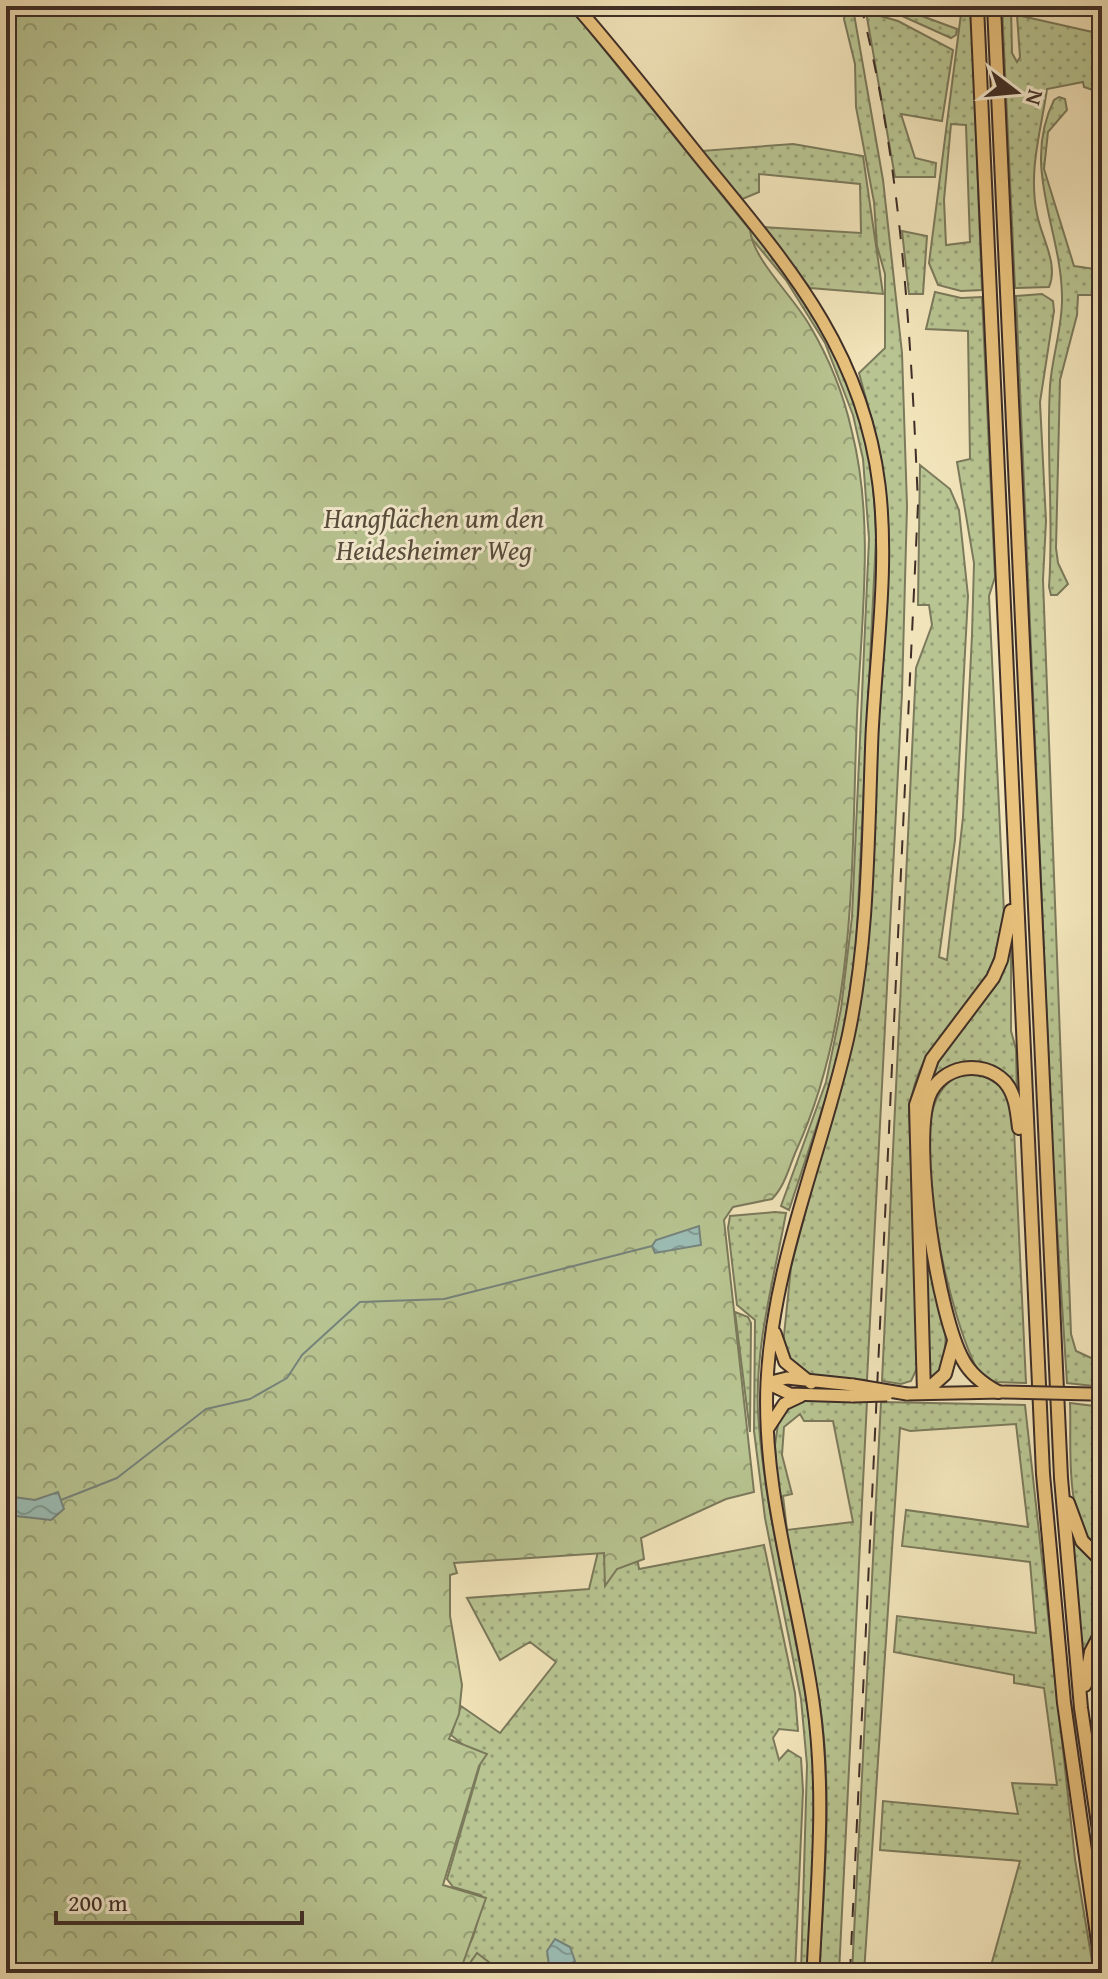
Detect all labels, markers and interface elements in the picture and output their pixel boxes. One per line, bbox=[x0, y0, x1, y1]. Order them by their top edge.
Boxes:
north arrow bbox=[976, 52, 1056, 132]
text: N bbox=[1018, 86, 1053, 109]
park label: Hangflächen um den Heidesheimer Weg bbox=[323, 497, 544, 570]
scale bar bbox=[56, 1875, 302, 1925]
text: 200 m bbox=[68, 1885, 128, 1920]

